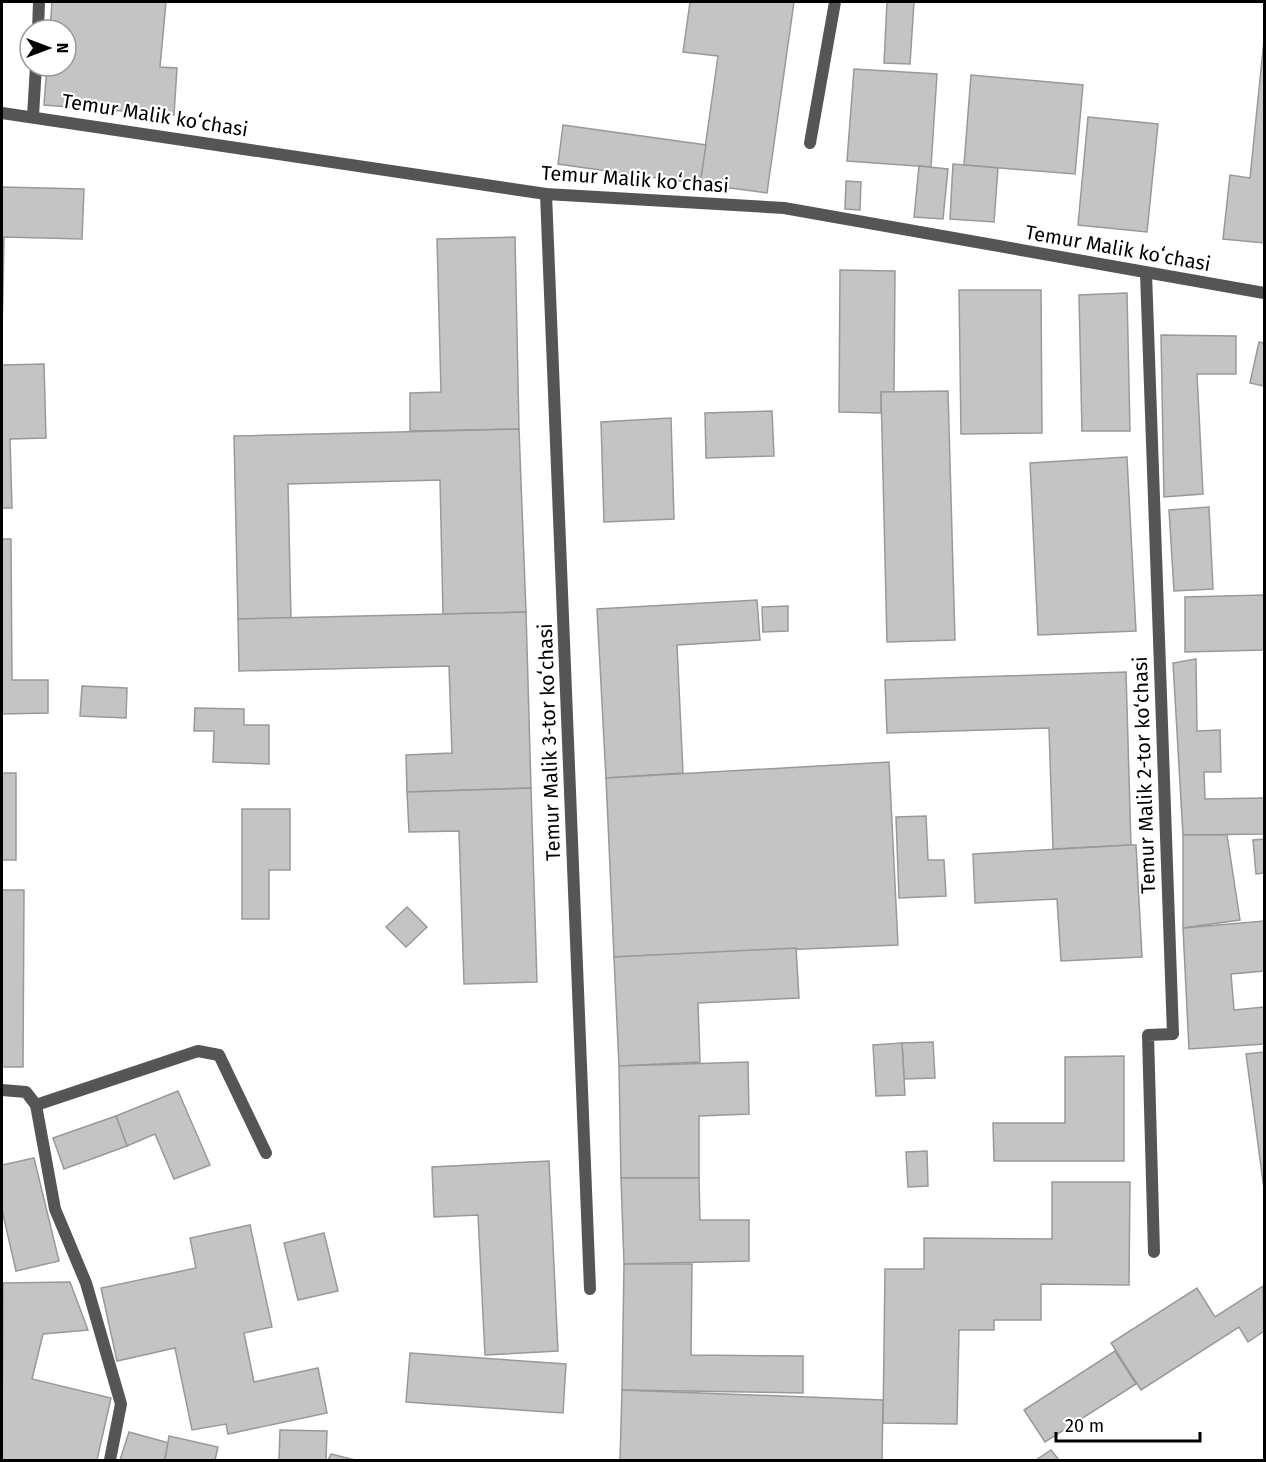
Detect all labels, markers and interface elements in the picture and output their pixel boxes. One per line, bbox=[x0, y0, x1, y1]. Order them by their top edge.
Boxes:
north arrow bbox=[18, 18, 78, 78]
text: N bbox=[53, 43, 72, 53]
street label: Temur Malik koʻchasi bbox=[60, 88, 250, 142]
street label: Temur Malik koʻchasi bbox=[540, 160, 730, 198]
street label: Temur Malik koʻchasi bbox=[1023, 220, 1213, 276]
street label: Temur Malik 3-tor koʻchasi bbox=[533, 623, 565, 861]
street label: Temur Malik 2-tor ko‘chasi bbox=[1128, 656, 1160, 894]
scale bar bbox=[1056, 1405, 1200, 1443]
text: 20 m bbox=[1065, 1415, 1104, 1437]

